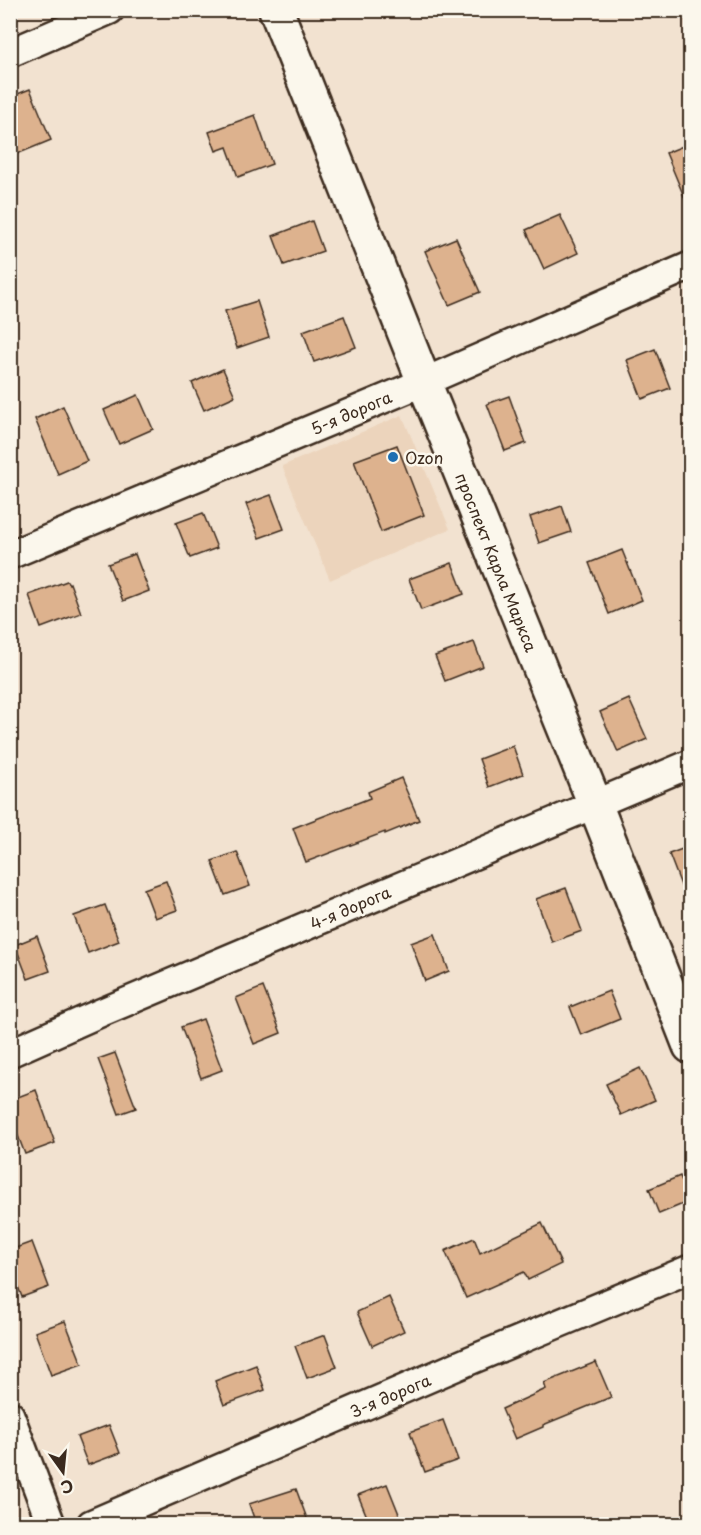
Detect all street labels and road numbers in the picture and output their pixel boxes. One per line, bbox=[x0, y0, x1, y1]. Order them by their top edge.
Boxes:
street label: 5-я дорога bbox=[307, 384, 395, 440]
street label: проспект Карла Маркса bbox=[450, 469, 544, 655]
street label: 4-я дорога bbox=[306, 879, 394, 935]
street label: 3-я дорога bbox=[346, 1367, 434, 1423]

